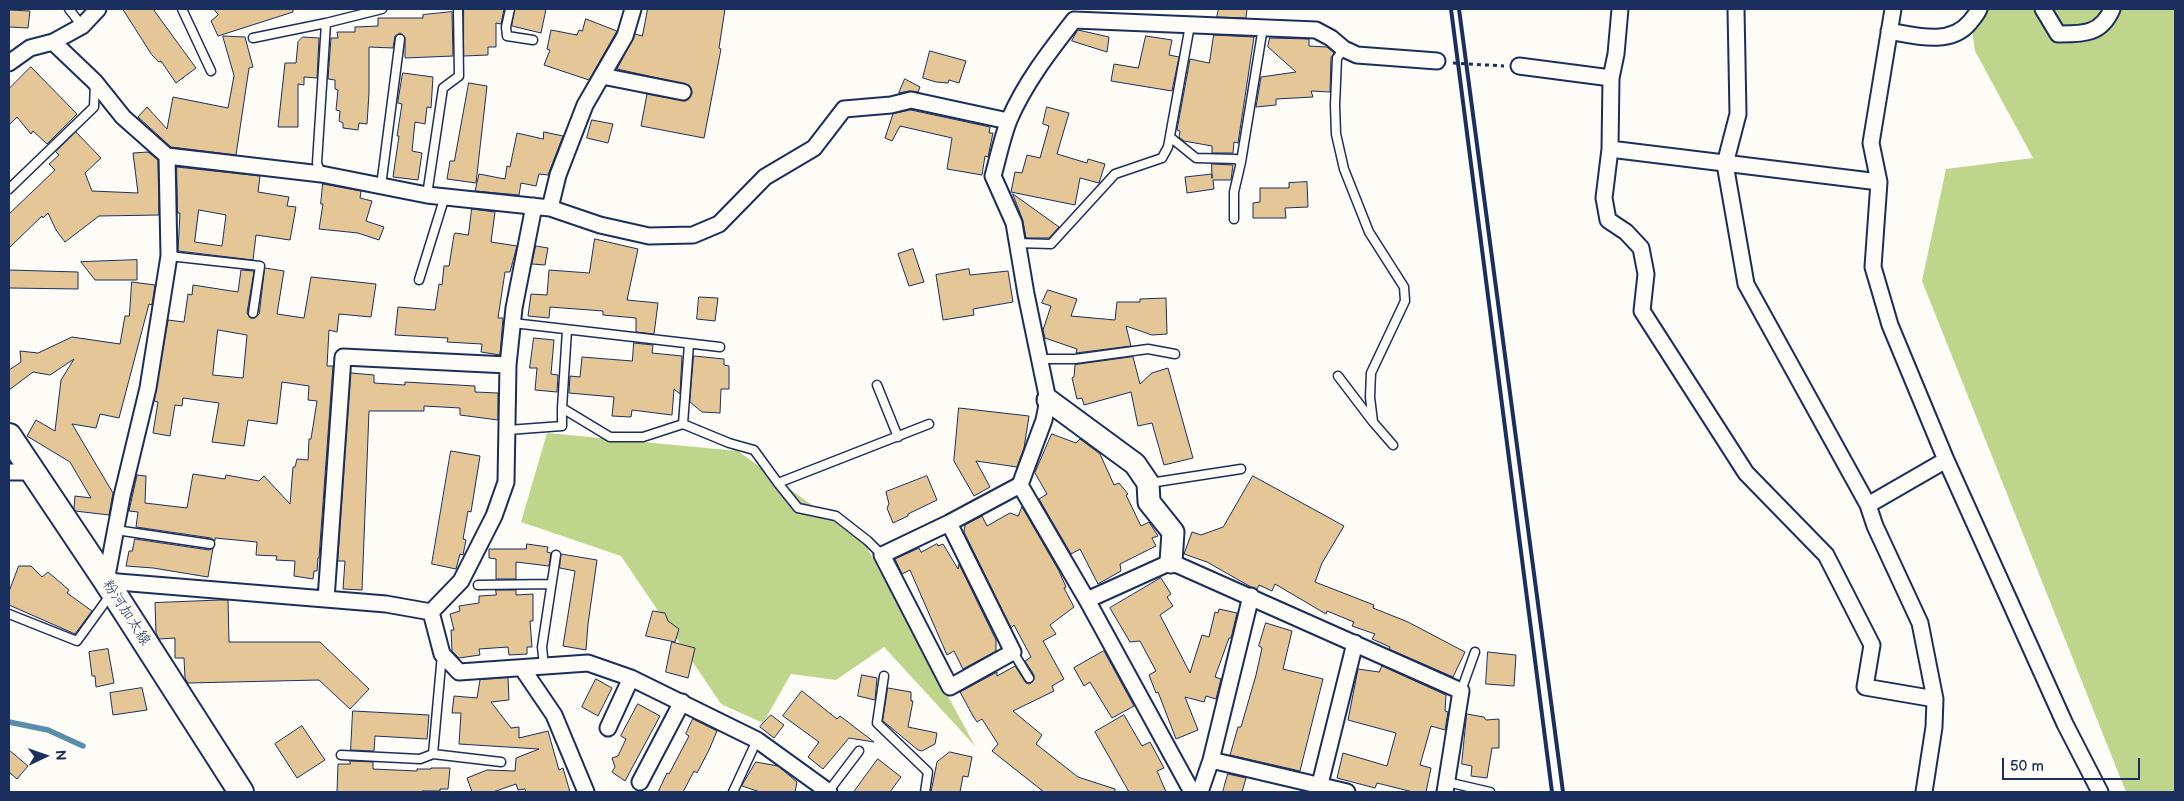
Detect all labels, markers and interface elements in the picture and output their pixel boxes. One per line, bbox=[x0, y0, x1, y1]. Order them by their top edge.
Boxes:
street label: 粉河加太線 bbox=[98, 577, 154, 649]
north arrow bbox=[20, 731, 70, 781]
scale bar bbox=[2004, 748, 2142, 780]
text: N bbox=[52, 749, 69, 761]
text: 50 m bbox=[2010, 757, 2044, 776]

